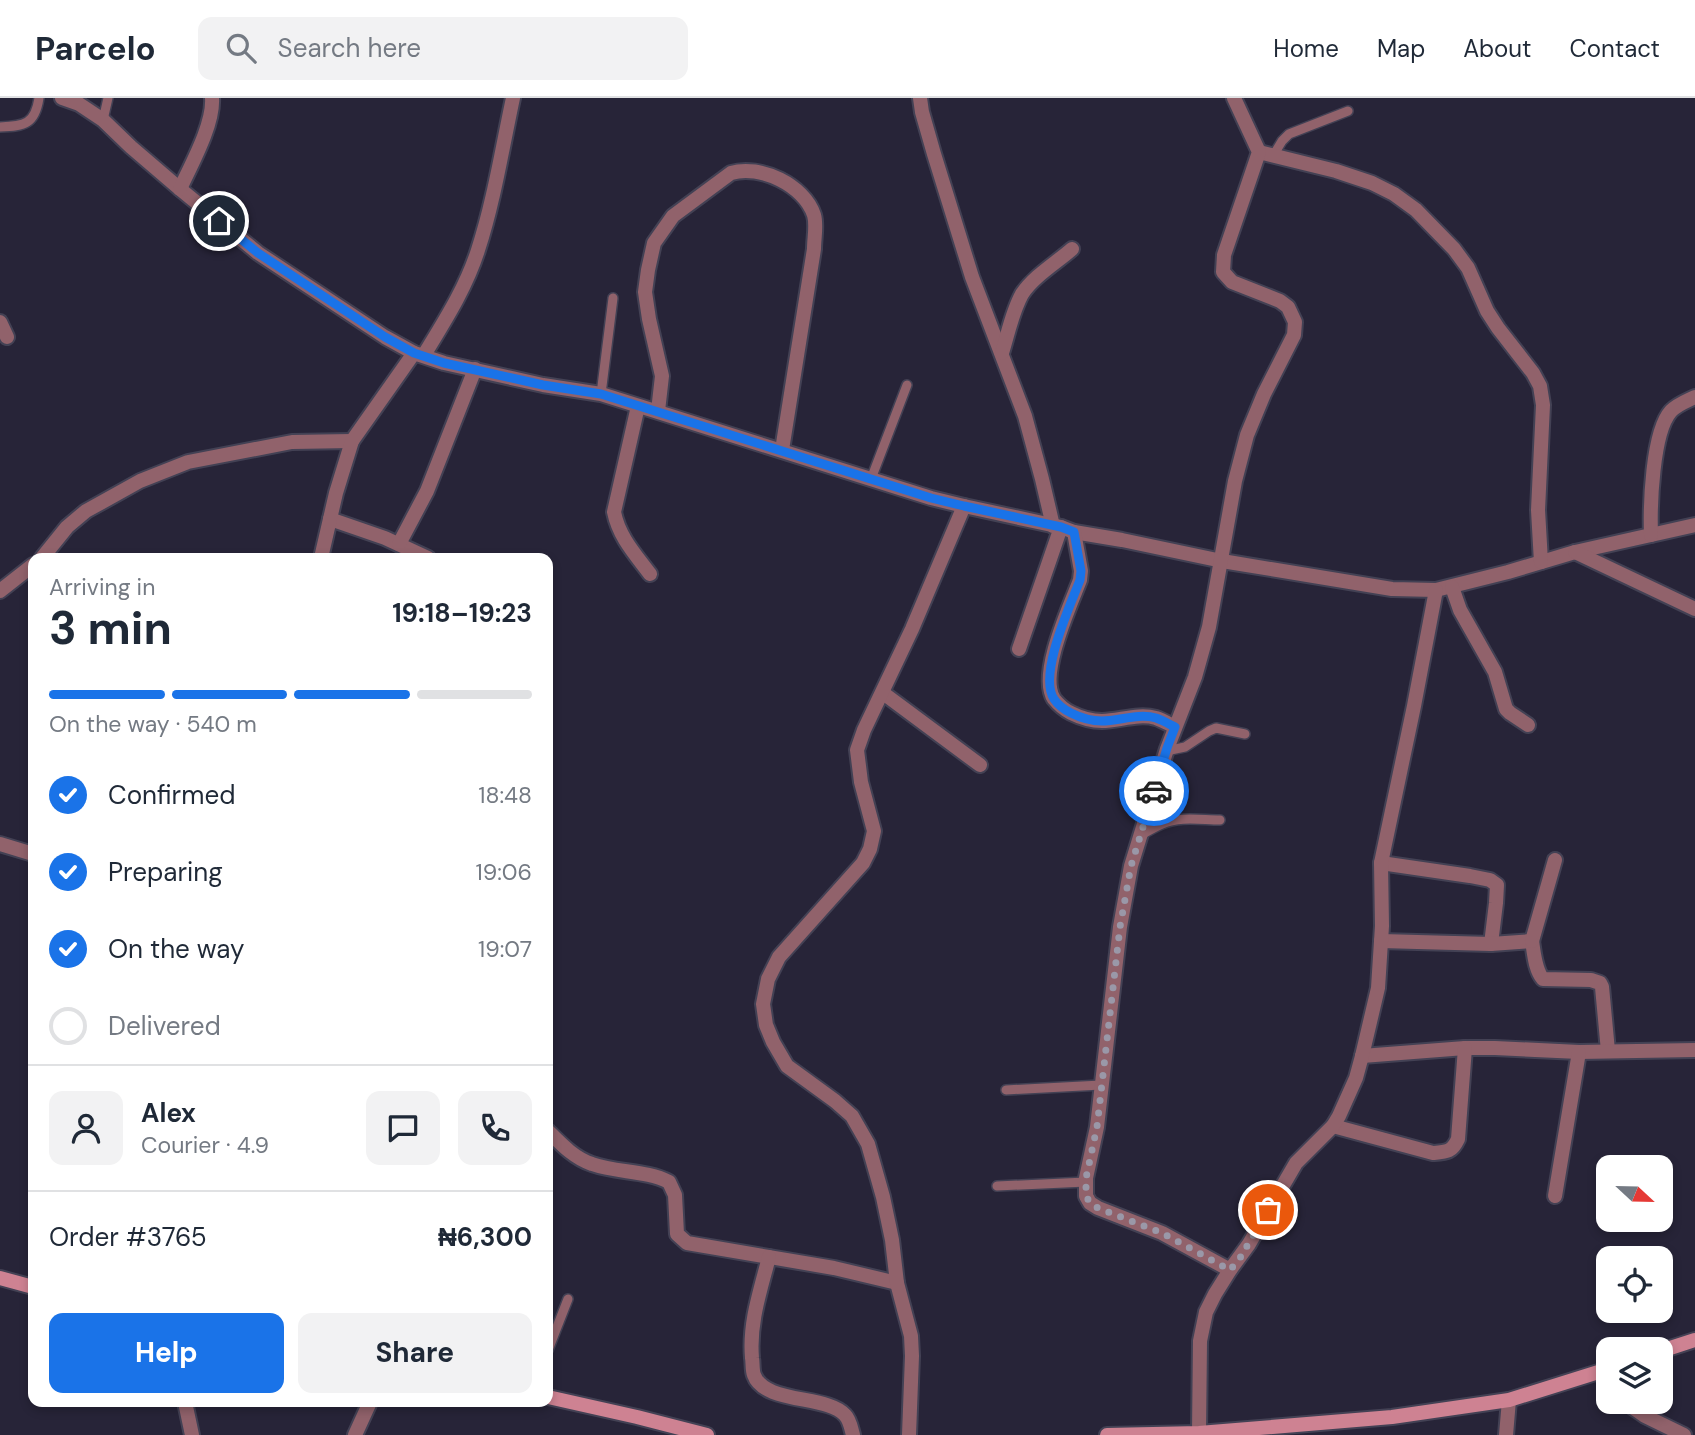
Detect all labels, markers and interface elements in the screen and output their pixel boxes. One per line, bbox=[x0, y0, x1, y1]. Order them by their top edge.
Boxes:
search box bbox=[198, 17, 688, 80]
text: Parcelo bbox=[35, 27, 156, 70]
icon: search bbox=[222, 29, 260, 67]
text: Search here bbox=[278, 31, 421, 65]
text: Home bbox=[1273, 33, 1339, 64]
text: Map bbox=[1377, 33, 1425, 64]
text: About bbox=[1463, 33, 1532, 64]
text: Contact bbox=[1570, 33, 1660, 64]
pin bbox=[189, 191, 249, 251]
icon: home bbox=[200, 202, 238, 240]
text: Arriving in bbox=[49, 572, 155, 602]
text: 19:18–19:23 bbox=[392, 596, 532, 630]
text: 3 min bbox=[49, 598, 172, 658]
text: On the way · 540 m bbox=[49, 709, 257, 739]
courier bbox=[1119, 756, 1189, 826]
icon: car bbox=[1135, 772, 1173, 810]
icon: check bbox=[49, 776, 87, 814]
text: Confirmed bbox=[108, 778, 235, 812]
text: 18:48 bbox=[478, 780, 532, 810]
icon: check bbox=[49, 853, 87, 891]
text: Preparing bbox=[108, 855, 223, 889]
text: 19:06 bbox=[476, 857, 532, 887]
icon: check bbox=[49, 930, 87, 968]
text: On the way bbox=[108, 932, 244, 966]
text: 19:07 bbox=[478, 934, 532, 964]
text: Delivered bbox=[108, 1009, 221, 1043]
button: person bbox=[49, 1091, 123, 1165]
button: chat bbox=[366, 1091, 440, 1165]
button: phone bbox=[458, 1091, 532, 1165]
text: Alex bbox=[141, 1096, 196, 1130]
text: Courier · 4.9 bbox=[141, 1130, 269, 1160]
north arrow bbox=[1596, 1155, 1673, 1232]
map controls bbox=[1596, 1155, 1673, 1414]
pin bbox=[1238, 1180, 1298, 1240]
icon: bag bbox=[1249, 1191, 1287, 1229]
text: Order #3765 bbox=[49, 1220, 207, 1254]
text: ₦6,300 bbox=[438, 1220, 532, 1254]
button: locate bbox=[1596, 1246, 1673, 1323]
button: Help bbox=[49, 1313, 284, 1393]
button: Share bbox=[298, 1313, 532, 1393]
button: layers bbox=[1596, 1337, 1673, 1414]

